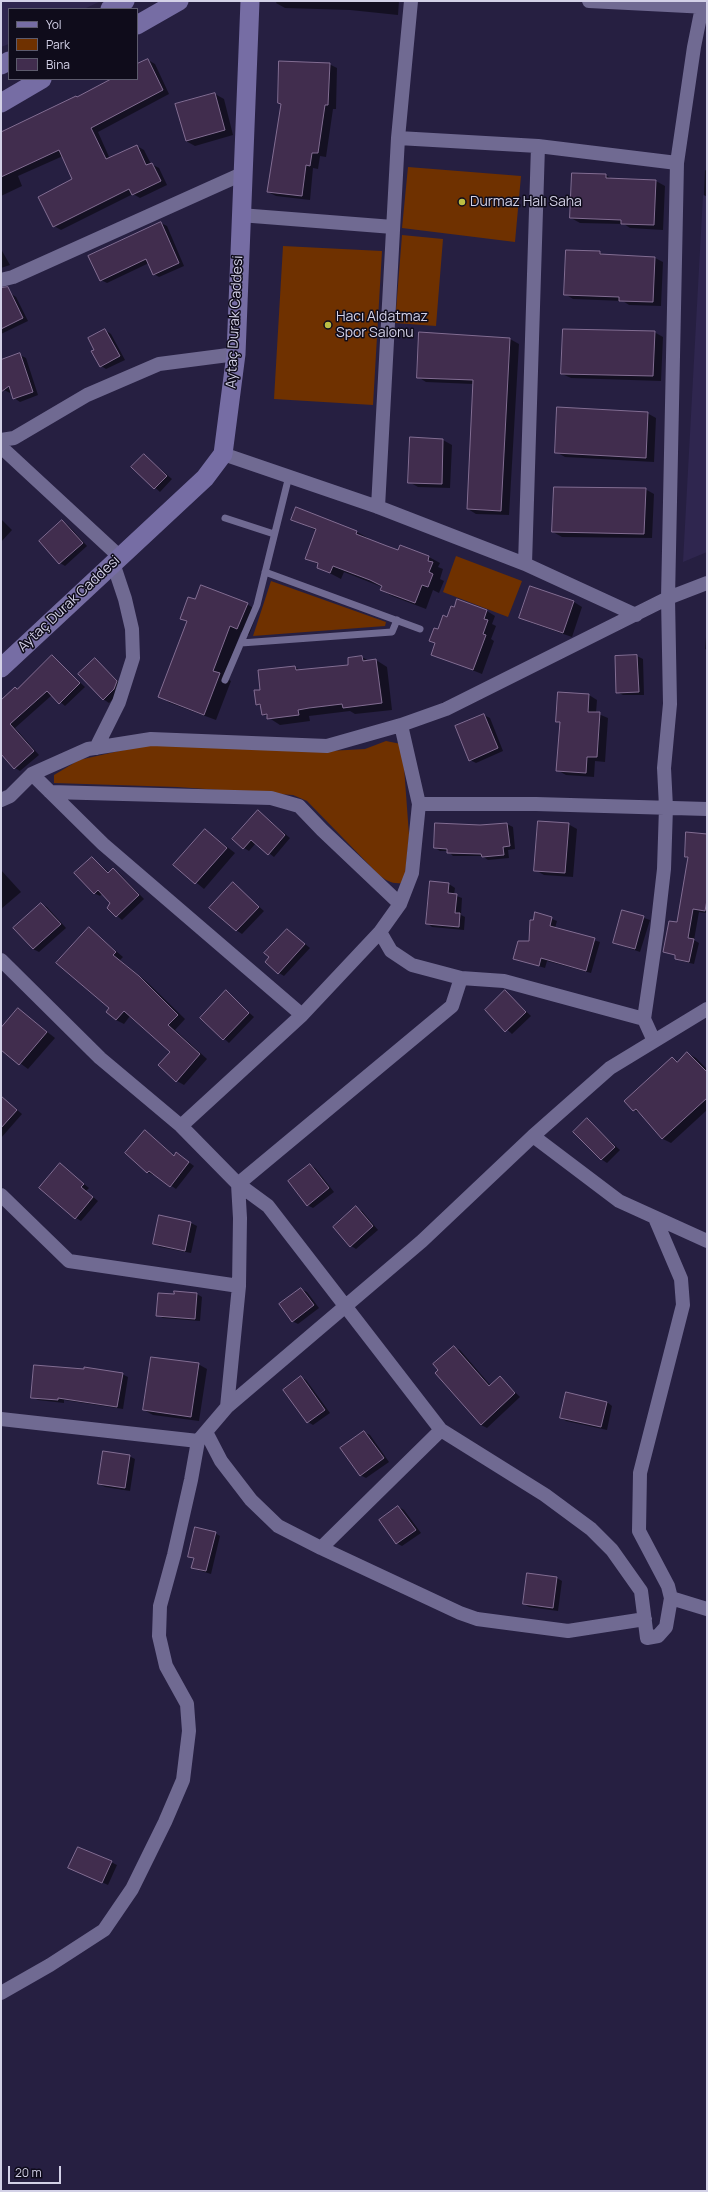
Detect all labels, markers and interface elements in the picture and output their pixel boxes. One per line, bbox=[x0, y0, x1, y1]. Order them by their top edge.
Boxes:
legend bbox=[8, 8, 138, 80]
text: Yol bbox=[46, 16, 62, 33]
text: Park bbox=[46, 36, 70, 53]
text: Bina bbox=[46, 56, 70, 73]
place label: Durmaz Halı Saha bbox=[470, 194, 582, 210]
marker: Durmaz Halı Saha bbox=[457, 197, 467, 207]
street label: Aytaç Durak Caddesi bbox=[223, 255, 247, 389]
place label: Hacı Aldatmaz Spor Salonu bbox=[336, 309, 428, 342]
marker: Hacı Aldatmaz Spor Salonu bbox=[323, 320, 333, 330]
street label: Aytaç Durak Caddesi bbox=[15, 552, 123, 656]
scale bar bbox=[10, 2158, 63, 2184]
text: 20 m bbox=[15, 2164, 42, 2181]

